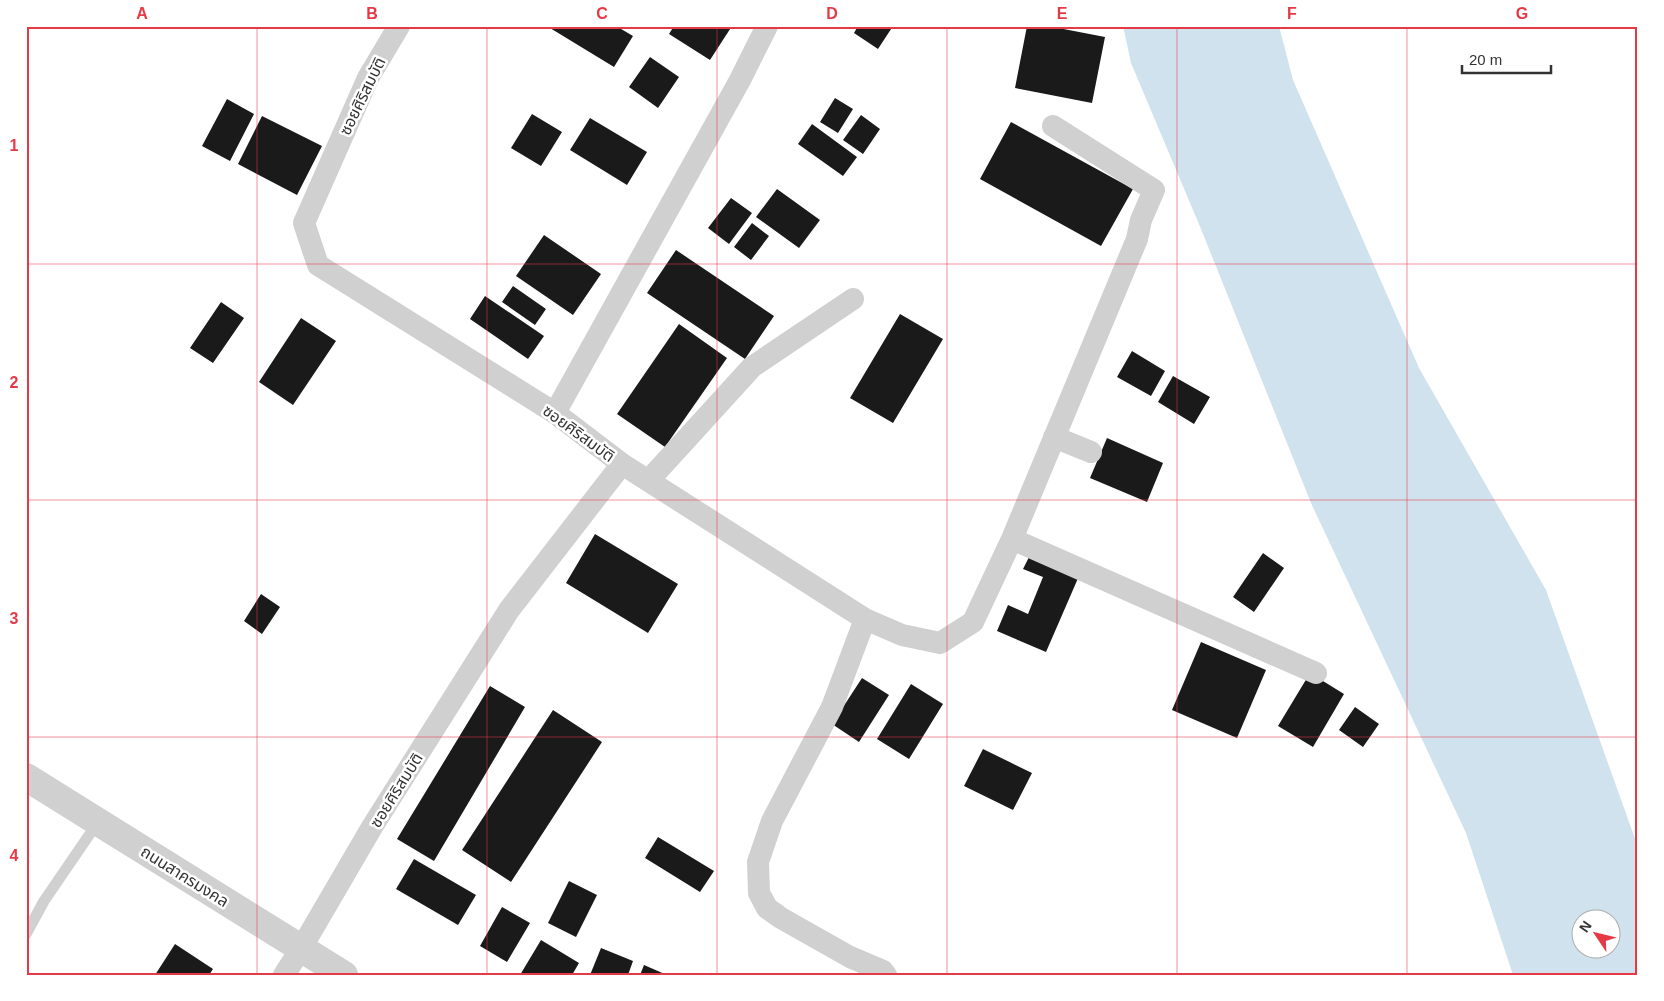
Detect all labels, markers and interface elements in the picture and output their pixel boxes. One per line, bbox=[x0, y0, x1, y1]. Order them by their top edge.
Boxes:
text: A bbox=[136, 5, 148, 22]
text: B bbox=[366, 5, 378, 22]
text: C bbox=[596, 5, 608, 22]
text: D bbox=[826, 5, 838, 22]
text: E bbox=[1057, 5, 1068, 22]
text: F bbox=[1287, 5, 1297, 22]
text: G bbox=[1516, 5, 1528, 22]
scale bar bbox=[1462, 42, 1550, 74]
text: 20 m bbox=[1469, 51, 1502, 68]
street label: ซอยศิริสมบัติ bbox=[336, 55, 389, 138]
text: 1 bbox=[10, 137, 19, 154]
text: 2 bbox=[10, 374, 19, 391]
street label: ซอยศิริสมบัติ bbox=[540, 402, 618, 465]
text: 3 bbox=[10, 610, 19, 627]
street label: ซอยศิริสมบัติ bbox=[367, 750, 426, 830]
street label: ถนนสาครมงคล bbox=[138, 843, 232, 910]
text: 4 bbox=[10, 847, 19, 864]
north arrow bbox=[1572, 908, 1622, 958]
text: N bbox=[1576, 918, 1595, 935]

